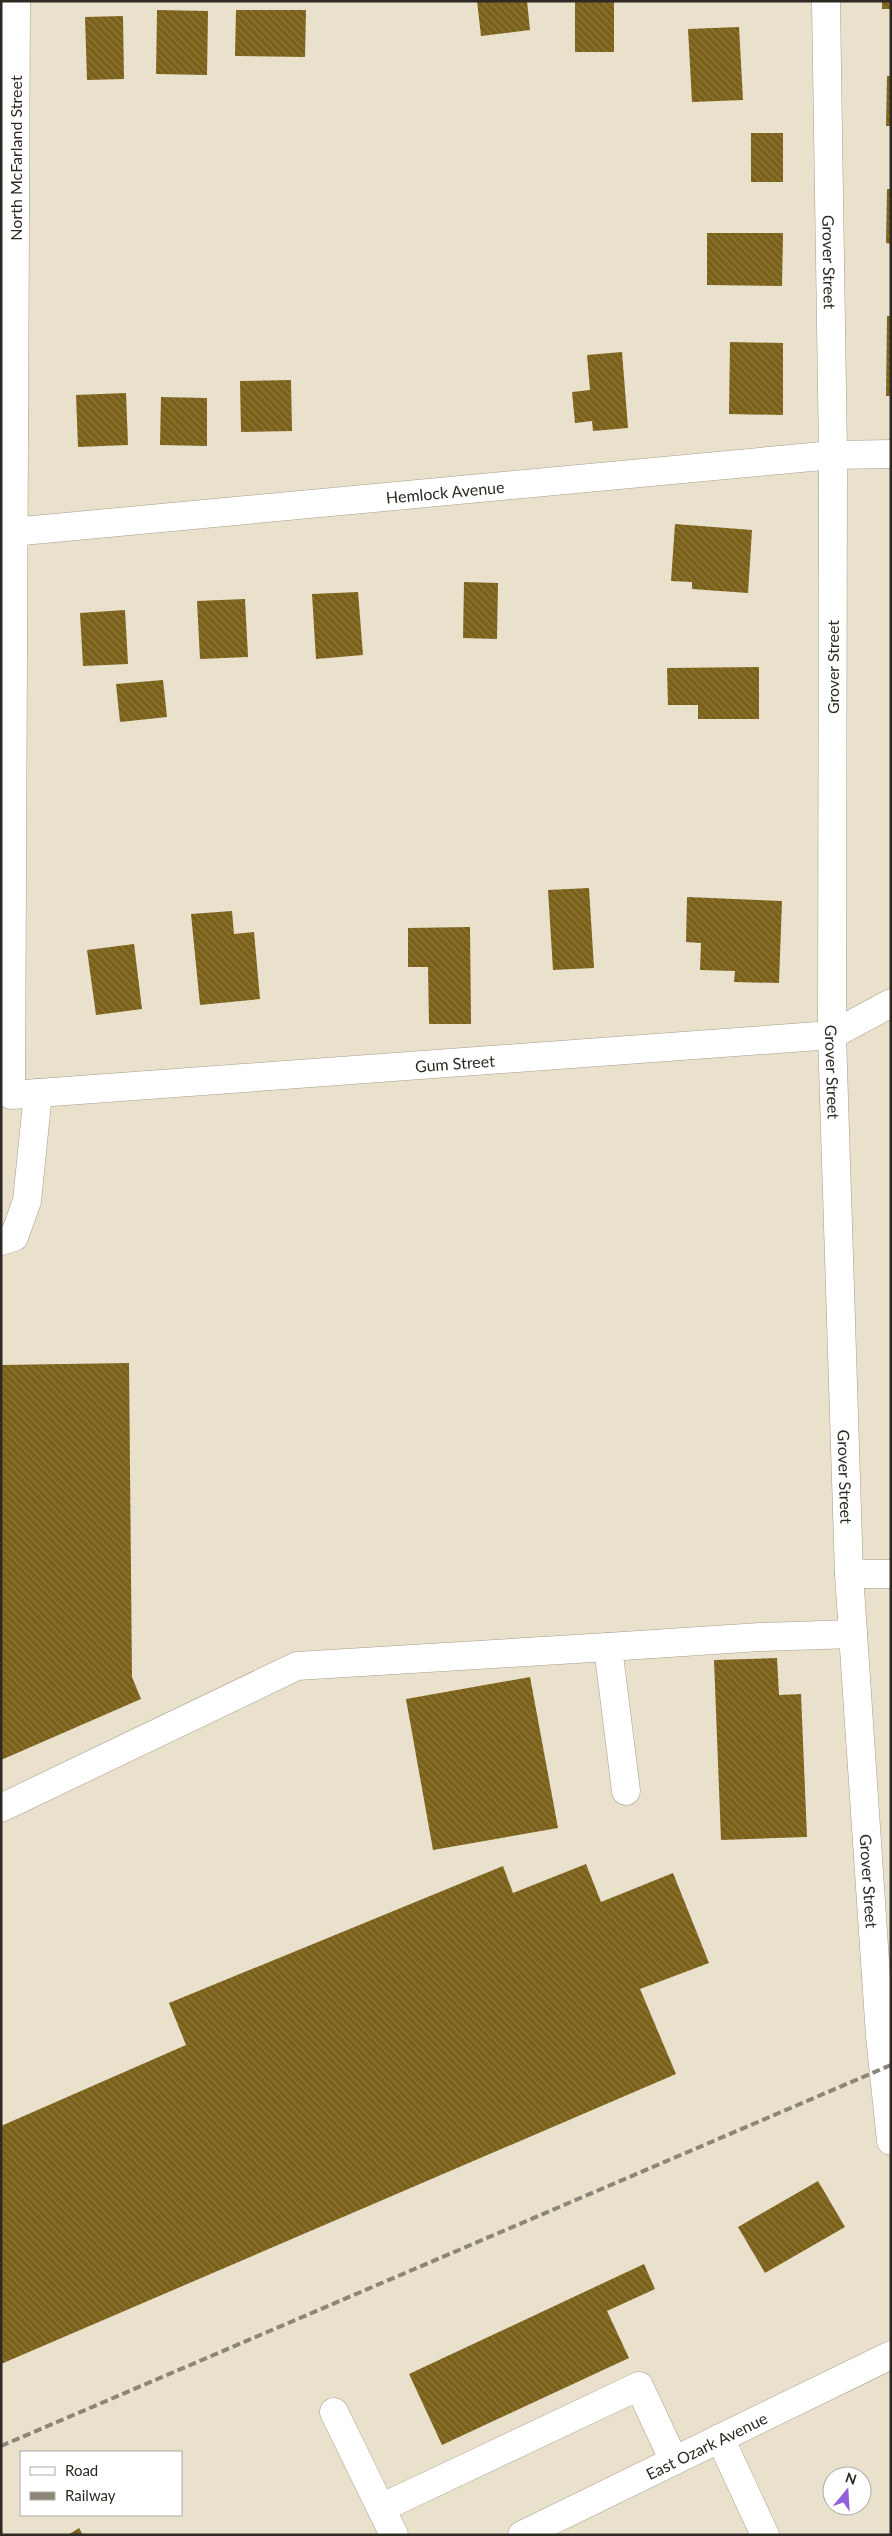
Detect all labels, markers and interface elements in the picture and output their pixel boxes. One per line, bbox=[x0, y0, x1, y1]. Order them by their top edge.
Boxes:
street label: North McFarland Street bbox=[6, 75, 25, 241]
street label: Grover Street bbox=[820, 215, 840, 309]
street label: Hemlock Avenue bbox=[385, 476, 505, 506]
street label: Grover Street bbox=[823, 620, 842, 714]
street label: Grover Street bbox=[822, 1025, 844, 1120]
street label: Gum Street bbox=[414, 1050, 496, 1075]
street label: Grover Street bbox=[835, 1429, 857, 1524]
street label: Grover Street bbox=[857, 1833, 882, 1929]
street label: East Ozark Avenue bbox=[643, 2408, 770, 2483]
legend bbox=[20, 2451, 182, 2516]
text: Road bbox=[65, 2461, 98, 2479]
north arrow bbox=[822, 2466, 872, 2516]
text: N bbox=[843, 2468, 859, 2488]
text: Railway bbox=[65, 2486, 116, 2504]

